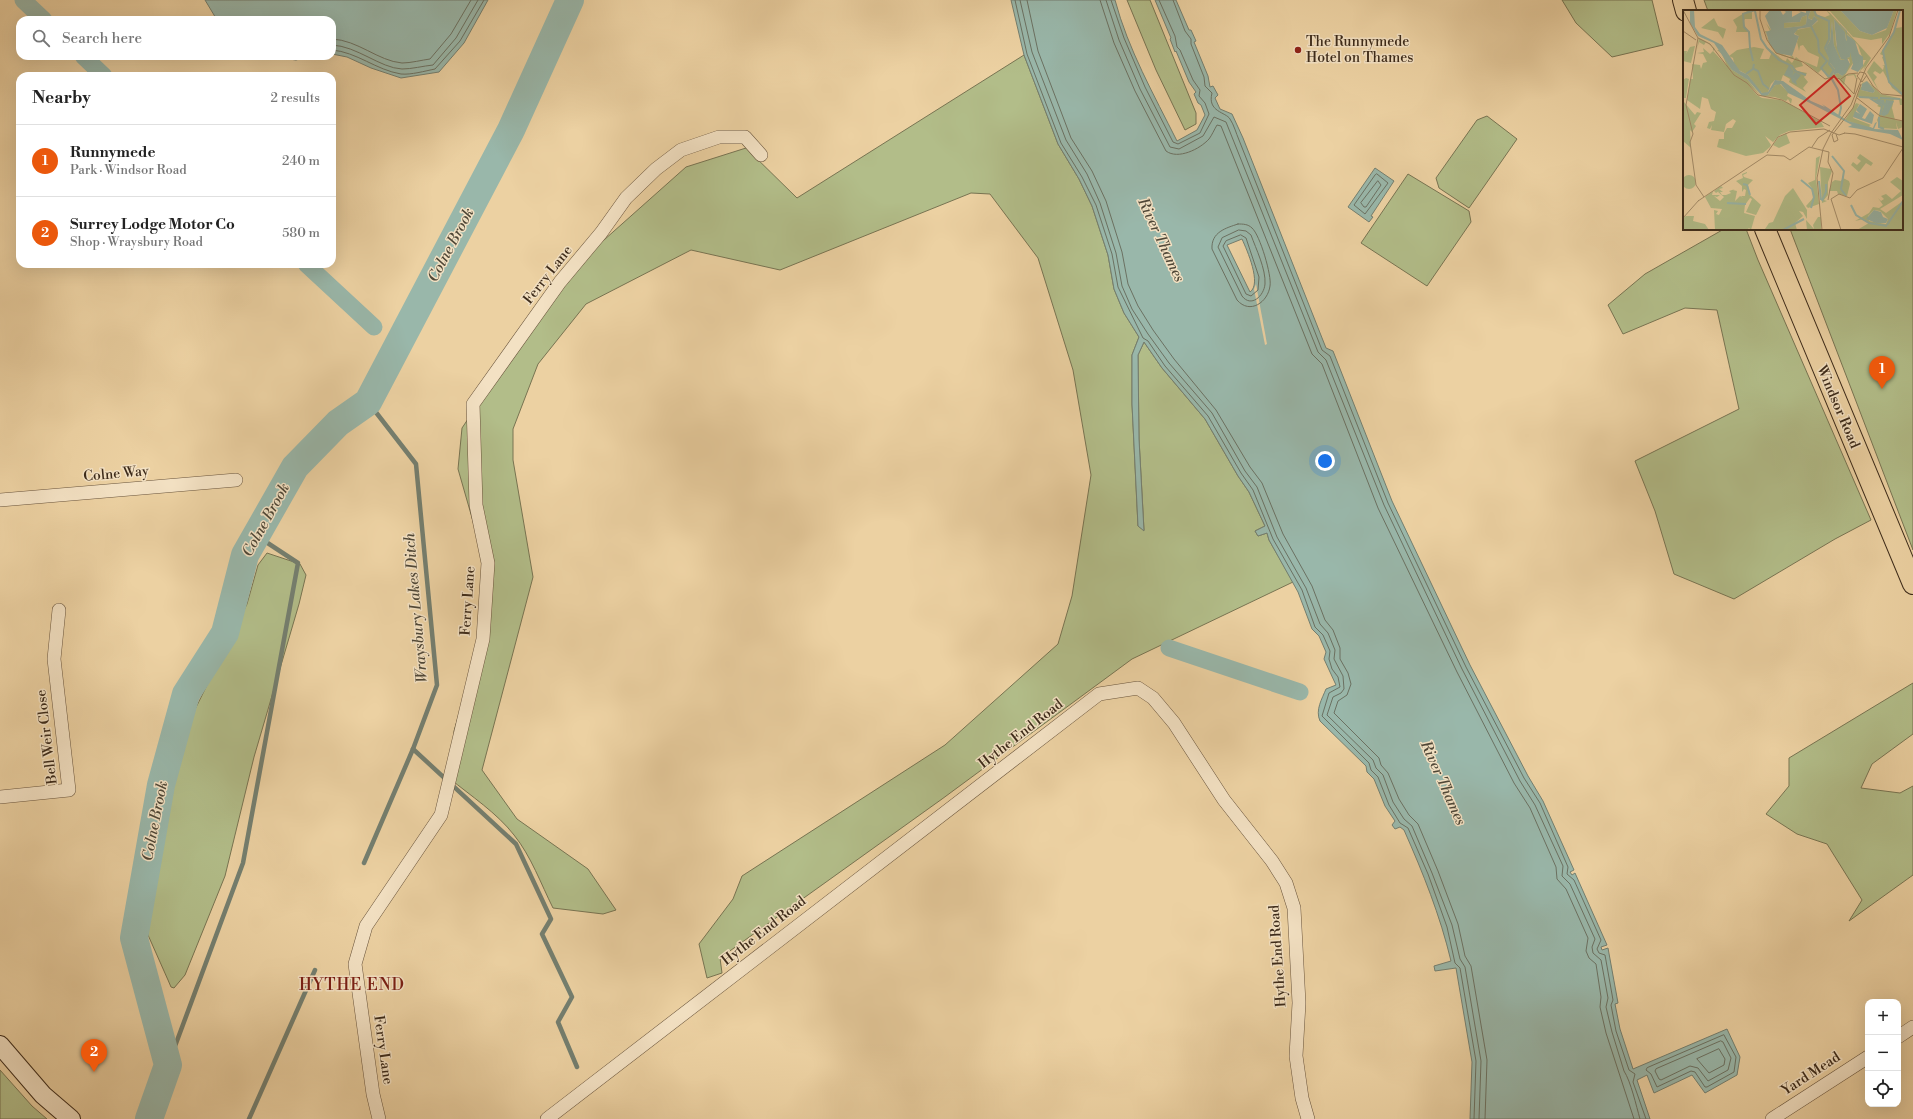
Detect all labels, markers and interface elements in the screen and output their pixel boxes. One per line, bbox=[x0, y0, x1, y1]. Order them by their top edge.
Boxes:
inset map bbox=[1683, 10, 1903, 230]
search box bbox=[16, 16, 336, 60]
icon: search bbox=[30, 27, 52, 49]
text: Search here bbox=[62, 29, 142, 48]
place label: The Runnymede Hotel on Thames bbox=[1306, 33, 1414, 67]
marker: The Runnymede Hotel on Thames bbox=[1293, 45, 1303, 55]
text: Nearby bbox=[32, 87, 91, 109]
text: 2 results bbox=[271, 90, 320, 106]
text: Runnymede bbox=[70, 143, 156, 162]
text: 1 bbox=[42, 153, 48, 169]
text: 240 m bbox=[282, 153, 320, 169]
text: Park · Windsor Road bbox=[70, 162, 187, 178]
water label: River Thames bbox=[1133, 194, 1189, 285]
water label: Colne Brook bbox=[424, 205, 479, 285]
text: Surrey Lodge Motor Co bbox=[70, 215, 235, 234]
text: 2 bbox=[41, 225, 49, 241]
text: 580 m bbox=[282, 225, 320, 241]
text: Shop · Wraysbury Road bbox=[70, 234, 203, 250]
street label: Ferry Lane bbox=[519, 242, 577, 308]
pin: 1 bbox=[1869, 356, 1895, 389]
street label: Windsor Road bbox=[1812, 362, 1864, 451]
your location bbox=[1315, 451, 1335, 471]
street label: Colne Way bbox=[83, 462, 150, 486]
water label: Colne Brook bbox=[238, 480, 294, 560]
water label: Wraysbury Lakes Ditch bbox=[400, 532, 432, 684]
street label: Ferry Lane bbox=[457, 566, 479, 636]
street label: Bell Weir Close bbox=[32, 689, 62, 786]
street label: Hythe End Road bbox=[975, 695, 1067, 773]
water label: River Thames bbox=[1415, 737, 1470, 829]
water label: Colne Brook bbox=[138, 779, 172, 863]
street label: Hythe End Road bbox=[718, 892, 810, 970]
street label: Hythe End Road bbox=[1265, 904, 1291, 1008]
district label: HYTHE END bbox=[299, 975, 405, 995]
map controls bbox=[1865, 999, 1901, 1107]
button: + bbox=[1865, 999, 1901, 1035]
street label: Ferry Lane bbox=[369, 1014, 397, 1086]
button: − bbox=[1865, 1035, 1901, 1071]
pin: 2 bbox=[81, 1039, 107, 1072]
street label: Yard Mead bbox=[1777, 1048, 1844, 1100]
button: locate bbox=[1865, 1071, 1901, 1107]

